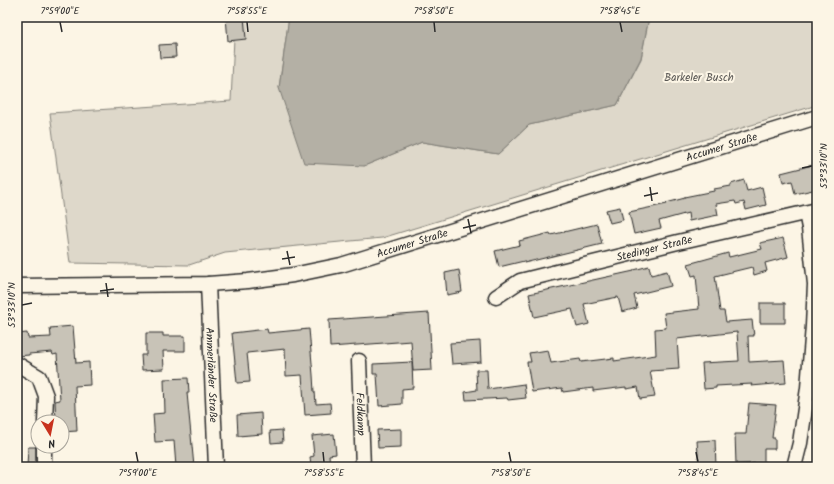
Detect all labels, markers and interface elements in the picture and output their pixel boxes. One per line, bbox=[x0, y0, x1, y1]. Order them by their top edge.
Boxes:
text: 7°59'00"E bbox=[41, 3, 81, 19]
text: 7°58'55"E bbox=[227, 3, 269, 19]
text: 7°58'50"E bbox=[414, 3, 455, 19]
text: 7°58'45"E bbox=[600, 3, 642, 19]
park label: Barkeler Busch bbox=[664, 69, 734, 87]
street label: Accumer Straße bbox=[684, 128, 760, 167]
text: 53°33'10"N bbox=[816, 143, 832, 189]
street label: Accumer Straße bbox=[374, 224, 450, 263]
street label: Stedinger Straße bbox=[615, 231, 694, 267]
text: 53°33'10"N bbox=[4, 282, 20, 328]
street label: Ammerländer Straße bbox=[200, 327, 222, 423]
street label: Feldkamp bbox=[350, 392, 370, 437]
north arrow bbox=[30, 414, 70, 454]
text: N bbox=[47, 433, 57, 452]
text: 7°59'00"E bbox=[119, 465, 159, 481]
text: 7°58'55"E bbox=[304, 465, 346, 481]
text: 7°58'50"E bbox=[491, 465, 532, 481]
text: 7°58'45"E bbox=[678, 465, 720, 481]

